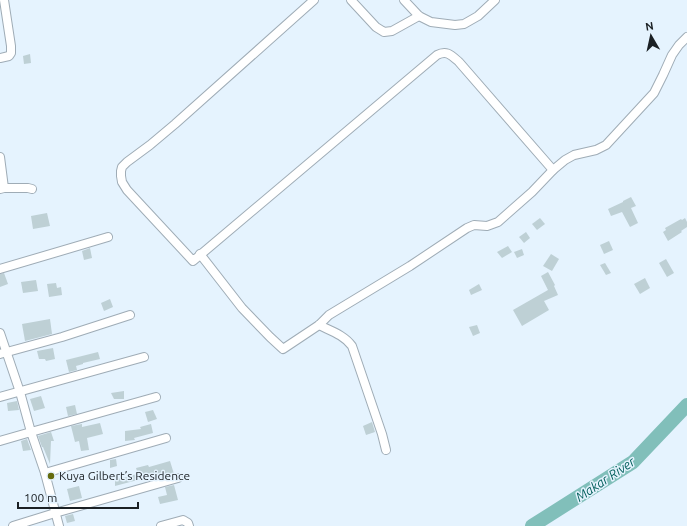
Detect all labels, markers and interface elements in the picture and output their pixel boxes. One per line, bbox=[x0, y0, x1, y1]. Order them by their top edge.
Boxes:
north arrow bbox=[631, 16, 671, 56]
text: N bbox=[644, 20, 654, 33]
water label: Makar River bbox=[573, 454, 638, 504]
place label: Kuya Gilbert’s Residence bbox=[59, 469, 190, 482]
marker: Kuya Gilbert’s Residence bbox=[46, 471, 56, 481]
scale bar bbox=[18, 484, 138, 510]
text: 100 m bbox=[24, 491, 57, 504]

